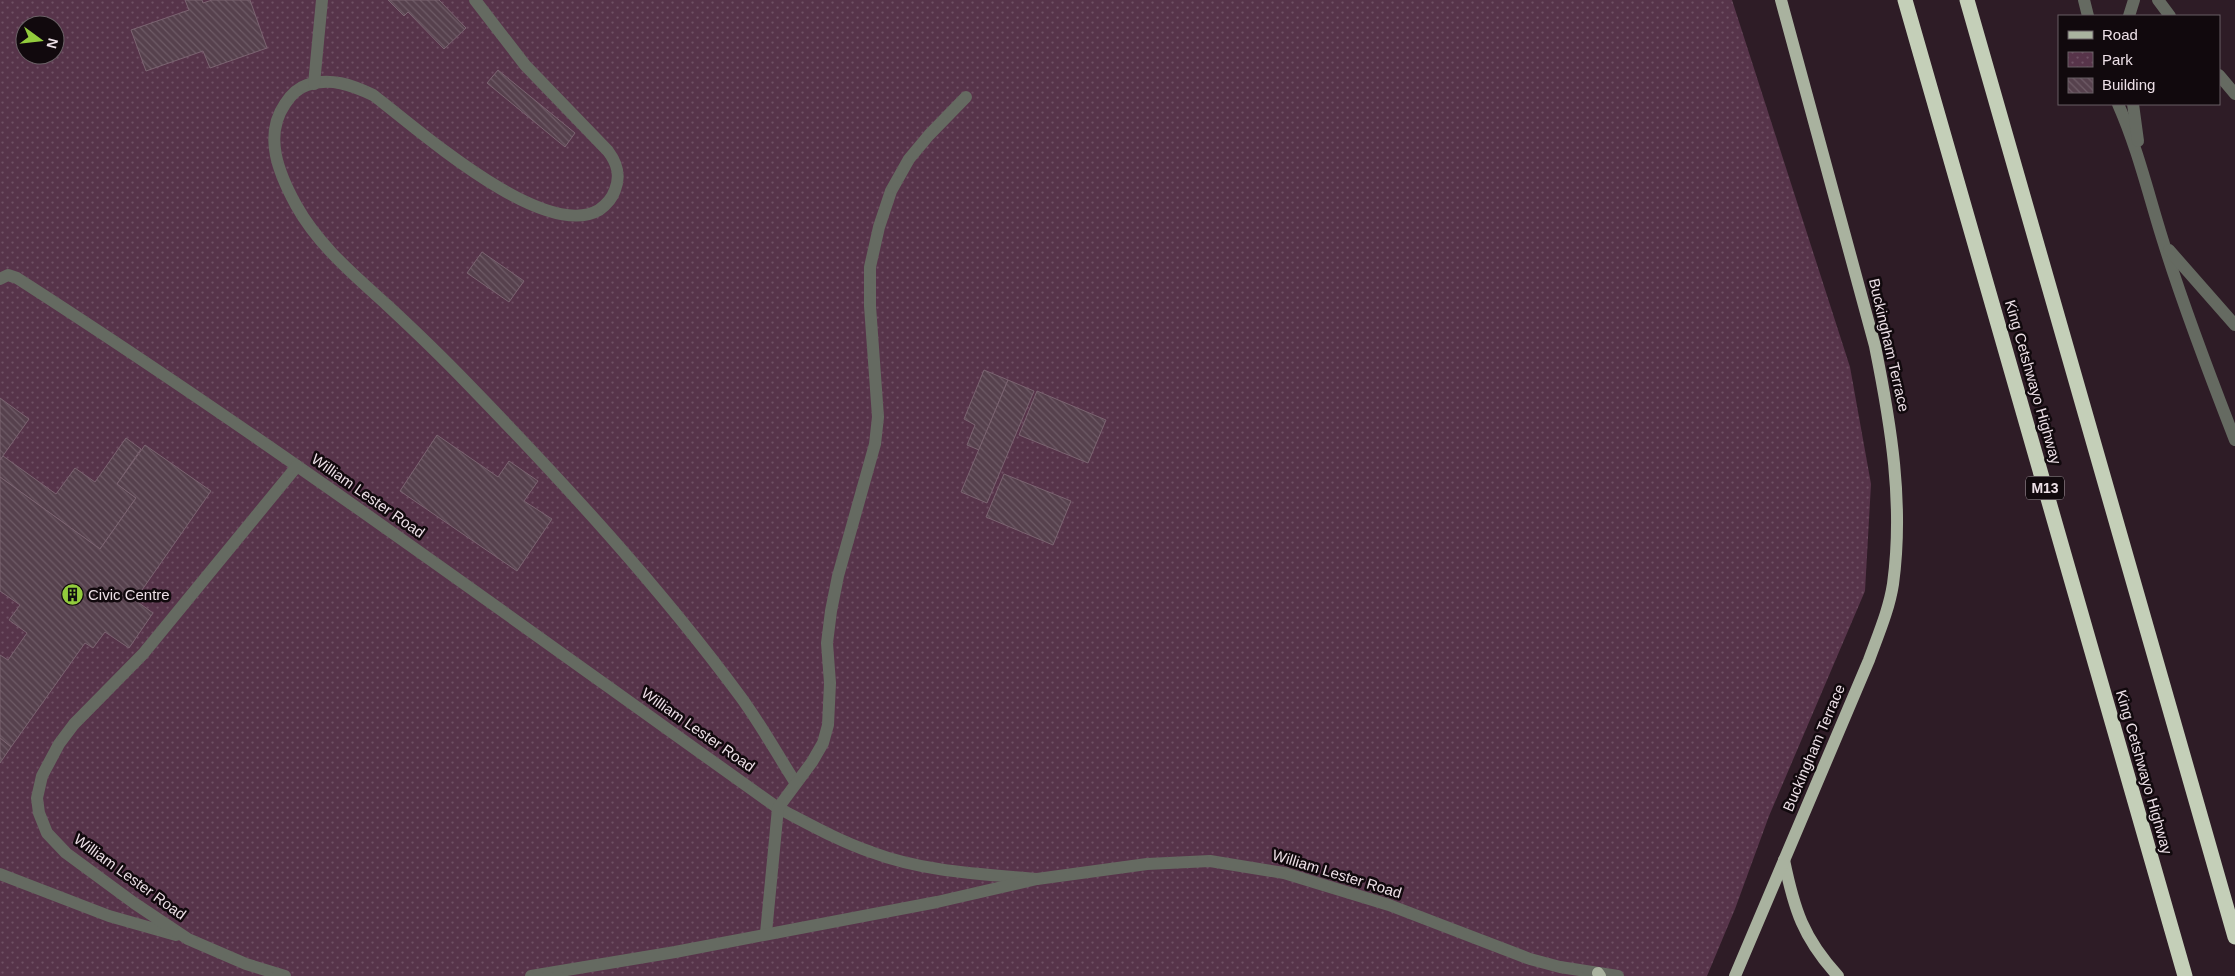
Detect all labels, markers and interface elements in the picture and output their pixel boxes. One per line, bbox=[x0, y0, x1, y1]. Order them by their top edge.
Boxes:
north arrow bbox=[15, 15, 65, 65]
legend bbox=[2058, 15, 2220, 105]
text: Road bbox=[2102, 26, 2138, 43]
text: N bbox=[44, 36, 62, 50]
text: Park bbox=[2102, 51, 2133, 68]
text: Building bbox=[2102, 76, 2155, 93]
street label: Buckingham Terrace bbox=[1866, 276, 1913, 413]
street label: King Cetshwayo Highway bbox=[2002, 298, 2065, 466]
street label: William Lester Road bbox=[308, 450, 428, 541]
road number: M13 bbox=[2026, 476, 2064, 499]
building icon: Civic Centre bbox=[60, 583, 84, 607]
place label: Civic Centre bbox=[88, 586, 170, 603]
street label: Buckingham Terrace bbox=[1779, 682, 1848, 814]
street label: William Lester Road bbox=[638, 684, 758, 775]
street label: King Cetshwayo Highway bbox=[2113, 688, 2176, 856]
street label: William Lester Road bbox=[71, 830, 190, 923]
street label: William Lester Road bbox=[1270, 846, 1404, 901]

